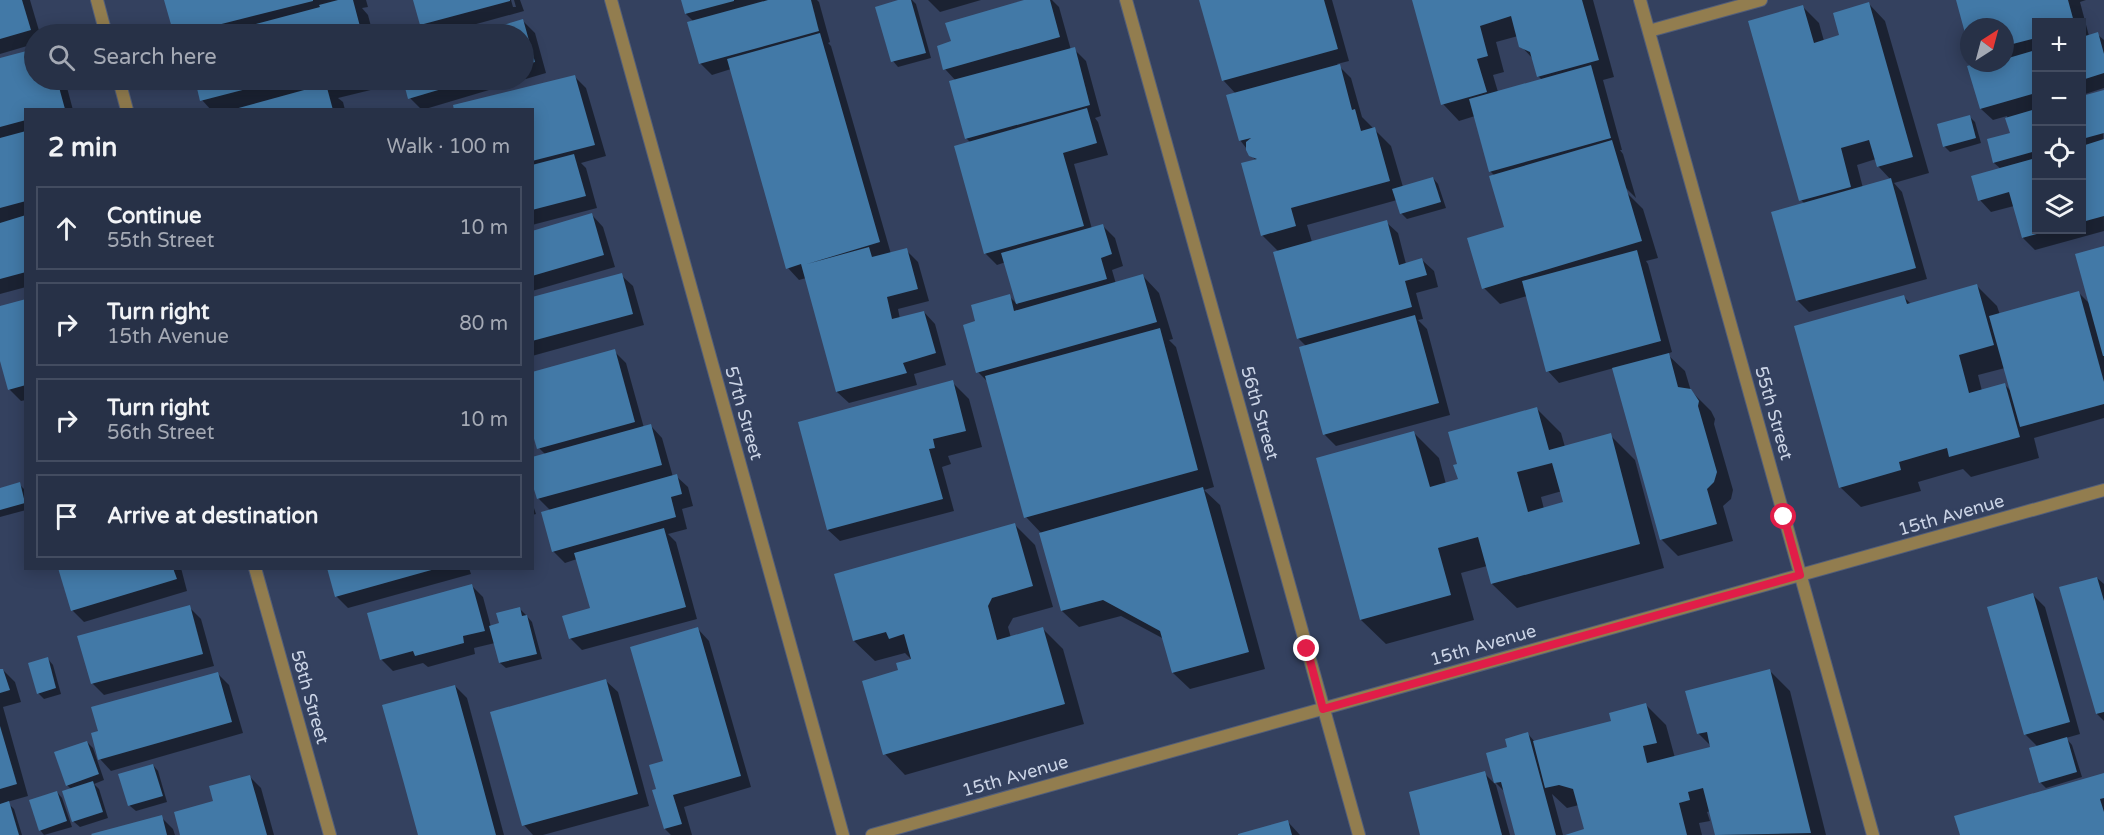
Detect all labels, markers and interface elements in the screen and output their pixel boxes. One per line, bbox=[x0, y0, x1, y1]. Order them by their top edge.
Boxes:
north arrow bbox=[1960, 18, 2014, 72]
map controls bbox=[2032, 18, 2086, 234]
button: + bbox=[2032, 18, 2086, 72]
search box bbox=[24, 24, 534, 90]
icon: search bbox=[45, 41, 78, 74]
text: Search here bbox=[93, 44, 217, 70]
button: − bbox=[2032, 72, 2086, 126]
button: locate bbox=[2032, 126, 2086, 180]
text: 2 min bbox=[48, 132, 117, 163]
text: Walk · 100 m bbox=[387, 135, 510, 159]
button: layers bbox=[2032, 180, 2086, 234]
text: Continue bbox=[107, 203, 202, 229]
icon: ahead bbox=[50, 212, 83, 245]
text: 10 m bbox=[459, 216, 508, 240]
text: 55th Street bbox=[107, 229, 214, 253]
text: Turn right bbox=[107, 299, 209, 325]
icon: right bbox=[50, 308, 83, 341]
text: 80 m bbox=[459, 312, 508, 336]
text: 15th Avenue bbox=[107, 325, 229, 349]
street label: 57th Street bbox=[720, 364, 768, 463]
street label: 56th Street bbox=[1236, 364, 1284, 463]
street label: 55th Street bbox=[1750, 364, 1798, 463]
text: Turn right bbox=[107, 395, 209, 421]
icon: right bbox=[50, 404, 83, 437]
text: 10 m bbox=[459, 408, 508, 432]
text: 56th Street bbox=[107, 421, 214, 445]
street label: 15th Avenue bbox=[1895, 489, 2007, 541]
icon: arrive bbox=[50, 500, 83, 533]
text: Arrive at destination bbox=[107, 503, 318, 529]
route start bbox=[1770, 503, 1796, 529]
street label: 15th Avenue bbox=[1427, 619, 1539, 671]
route end bbox=[1293, 635, 1319, 661]
street label: 58th Street bbox=[286, 648, 334, 747]
street label: 15th Avenue bbox=[959, 750, 1071, 802]

